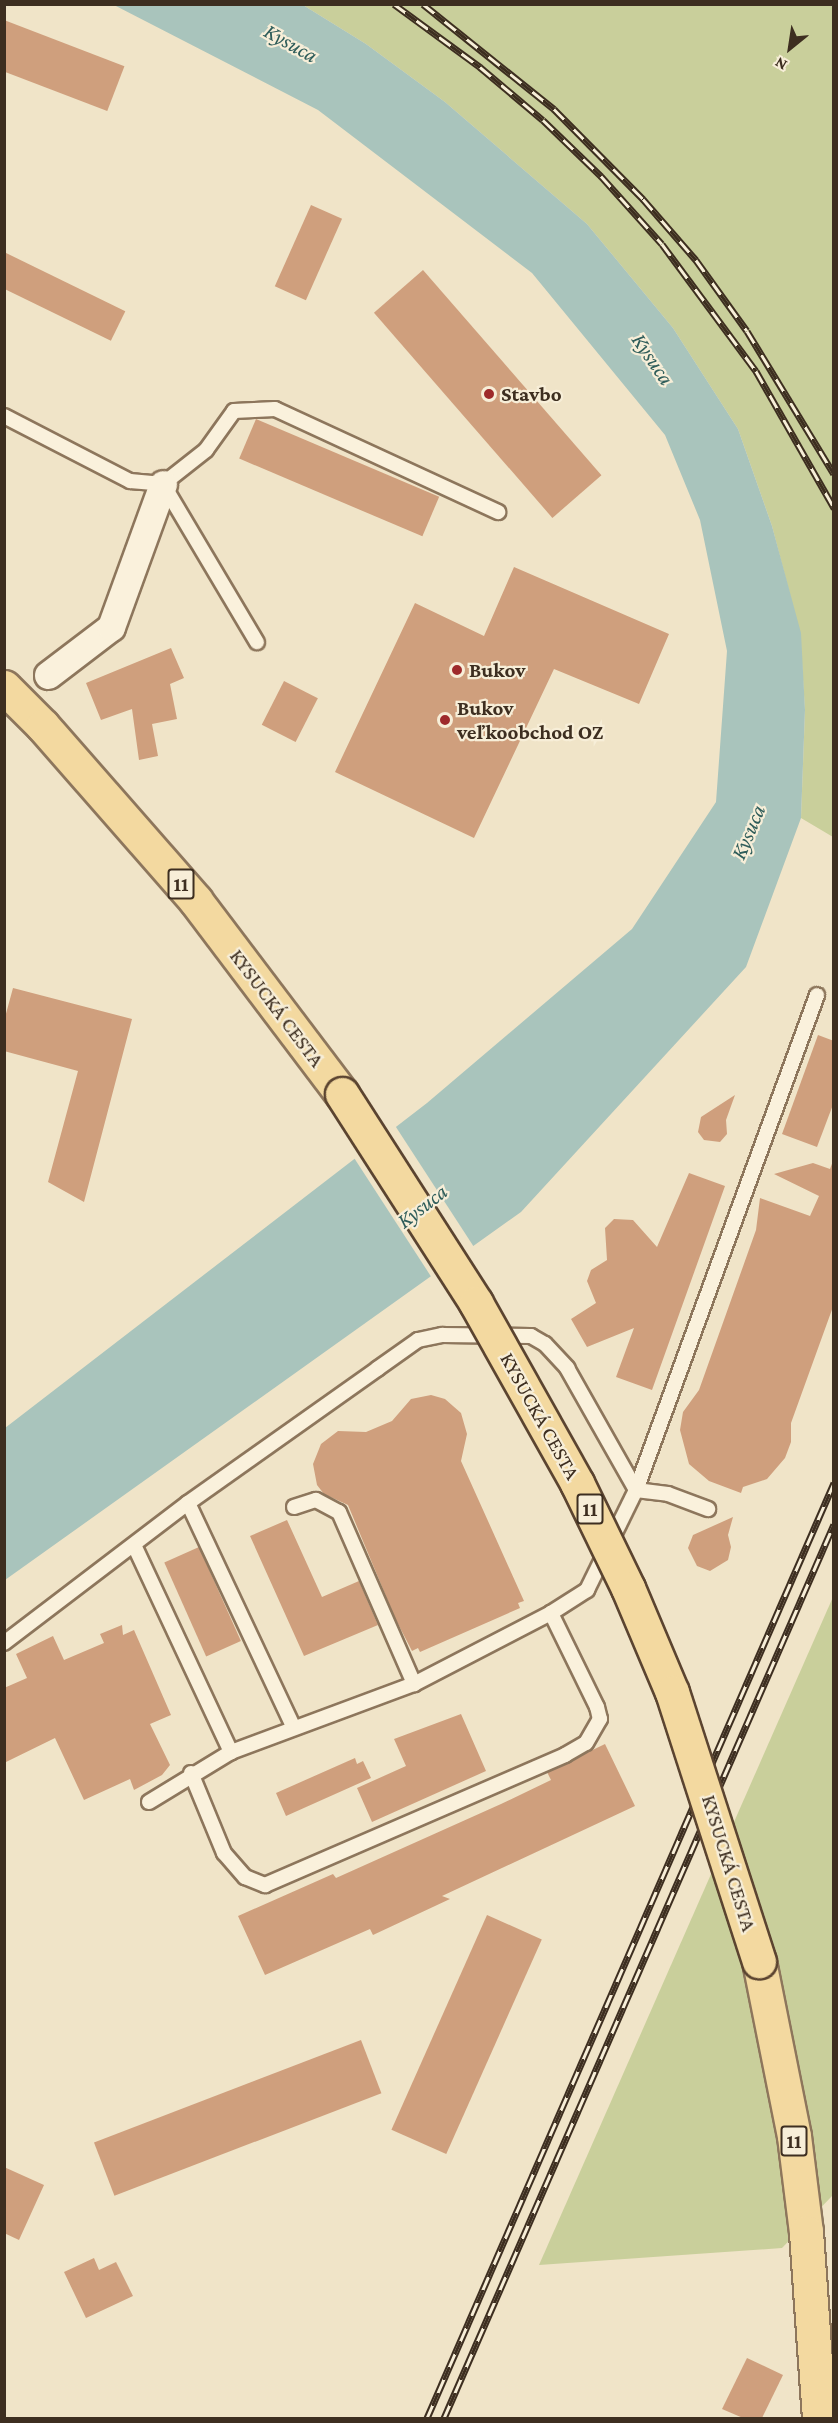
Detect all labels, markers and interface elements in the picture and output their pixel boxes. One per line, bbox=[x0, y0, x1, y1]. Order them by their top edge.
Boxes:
water label: Kysuca bbox=[260, 18, 322, 68]
north arrow bbox=[760, 18, 820, 78]
text: N bbox=[772, 54, 790, 74]
water label: Kysuca bbox=[626, 328, 680, 390]
place label: Stavbo bbox=[501, 381, 562, 407]
marker: Stavbo bbox=[482, 387, 496, 401]
place label: Bukov bbox=[469, 657, 525, 683]
marker: Bukov bbox=[450, 663, 464, 677]
place label: Bukov veľkoobchod OZ bbox=[457, 695, 603, 745]
marker: Bukov veľkoobchod OZ bbox=[438, 713, 452, 727]
water label: Kysuca bbox=[725, 801, 771, 863]
road number: 11 bbox=[168, 867, 195, 901]
street label: KYSUCKÁ CESTA bbox=[224, 944, 330, 1072]
water label: Kysuca bbox=[391, 1178, 453, 1234]
street label: KYSUCKÁ CESTA bbox=[495, 1348, 585, 1484]
road number: 11 bbox=[576, 1492, 604, 1526]
street label: KYSUCKÁ CESTA bbox=[696, 1792, 762, 1934]
road number: 11 bbox=[780, 2124, 808, 2158]

